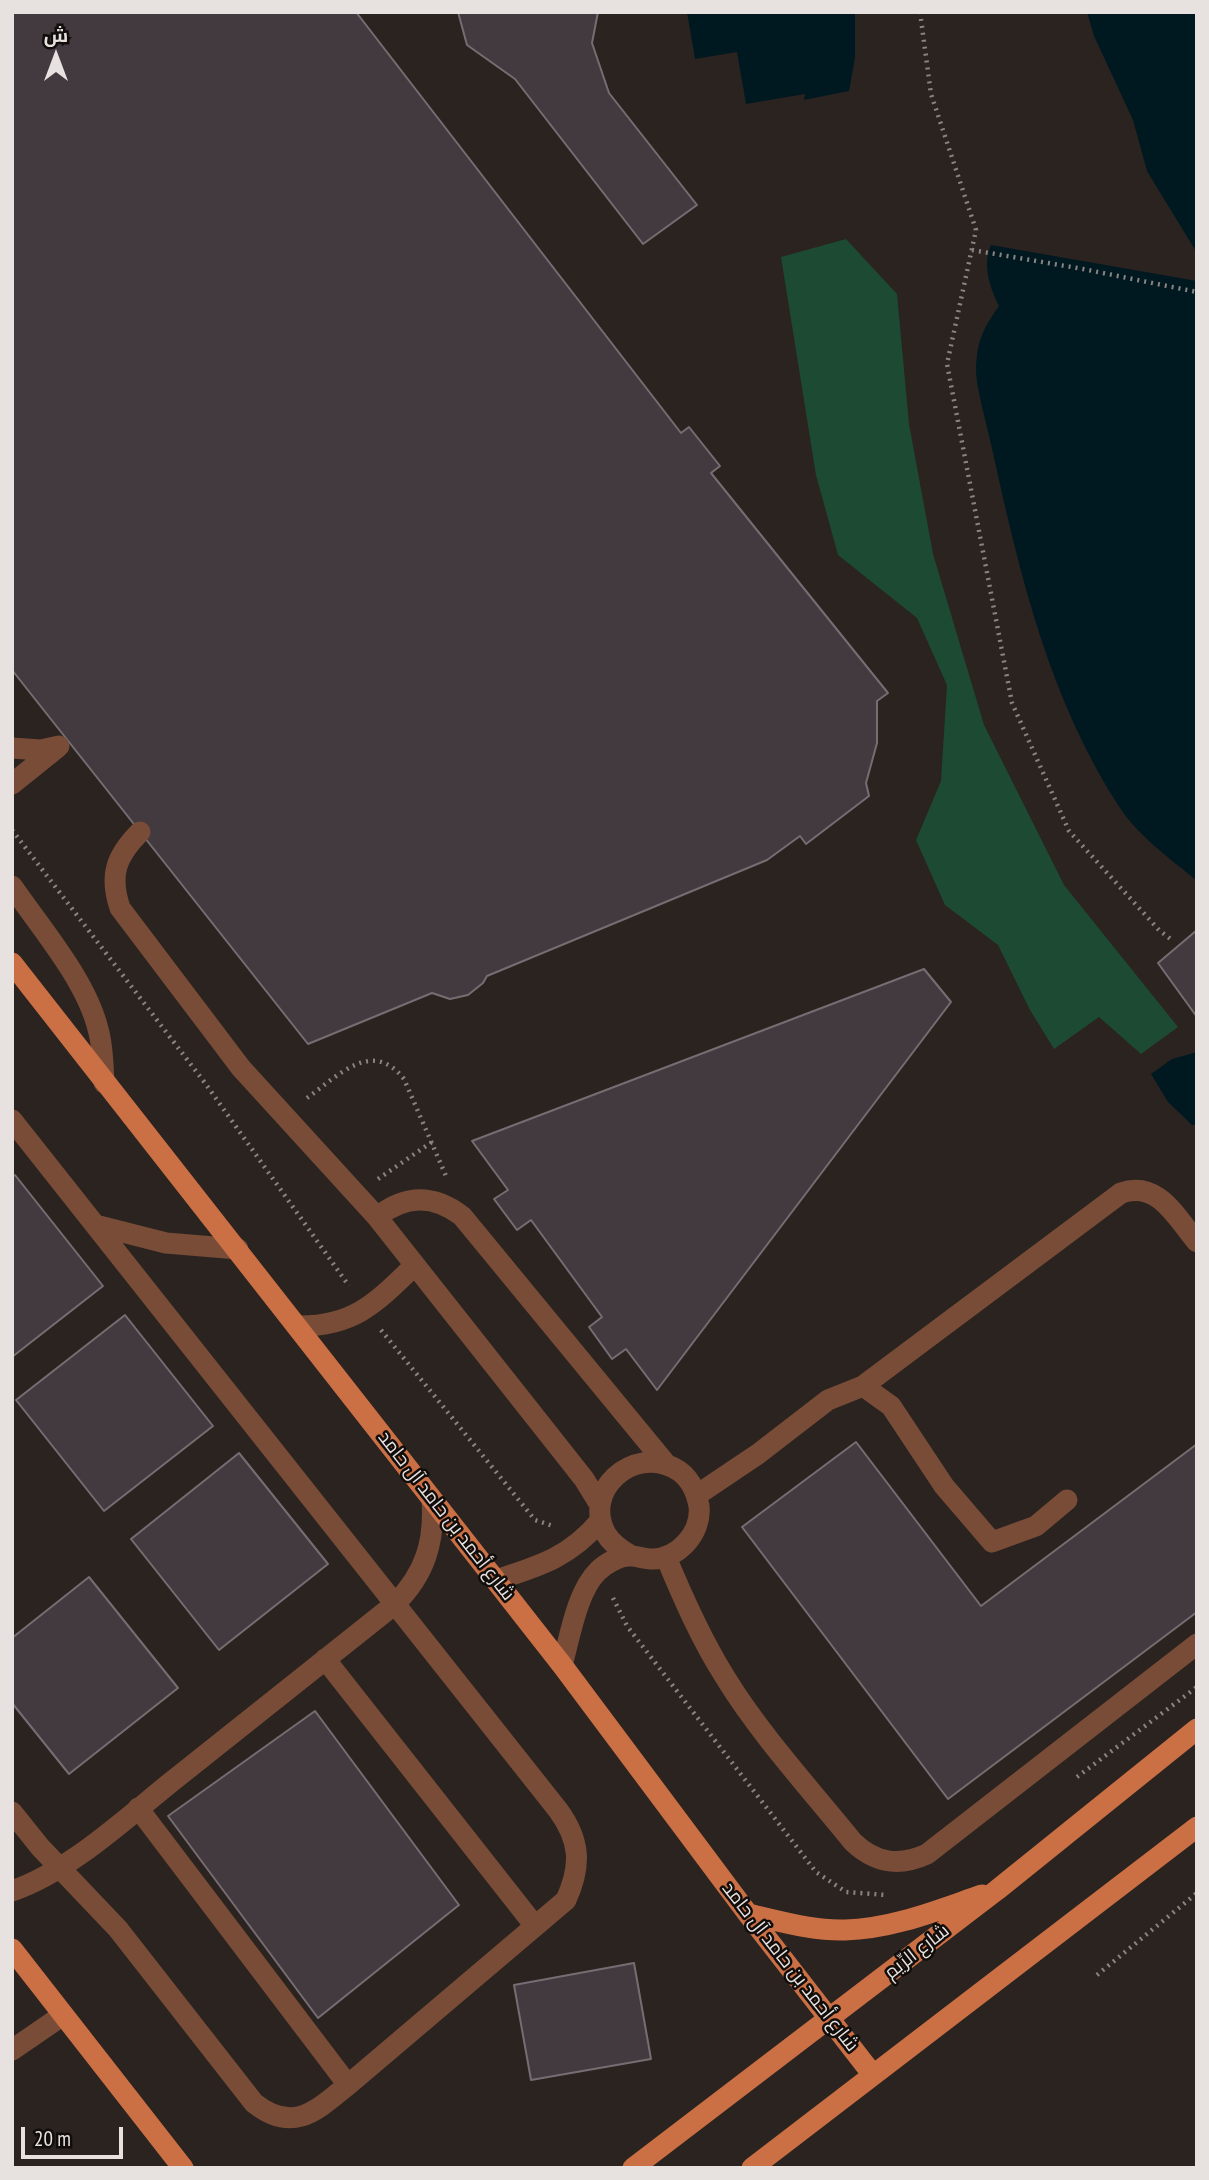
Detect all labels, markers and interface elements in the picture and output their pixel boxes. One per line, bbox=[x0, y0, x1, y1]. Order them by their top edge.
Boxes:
north arrow bbox=[21, 21, 91, 91]
text: ش bbox=[44, 23, 68, 47]
street label: شارع أحمد بن حامد آل حامد bbox=[373, 1427, 519, 1605]
street label: شارع أحمد بن حامد آل حامد bbox=[717, 1878, 863, 2056]
street label: شارع الرِّيم bbox=[880, 1920, 954, 1984]
scale bar bbox=[24, 2114, 126, 2158]
text: 20 m bbox=[34, 2125, 71, 2152]

